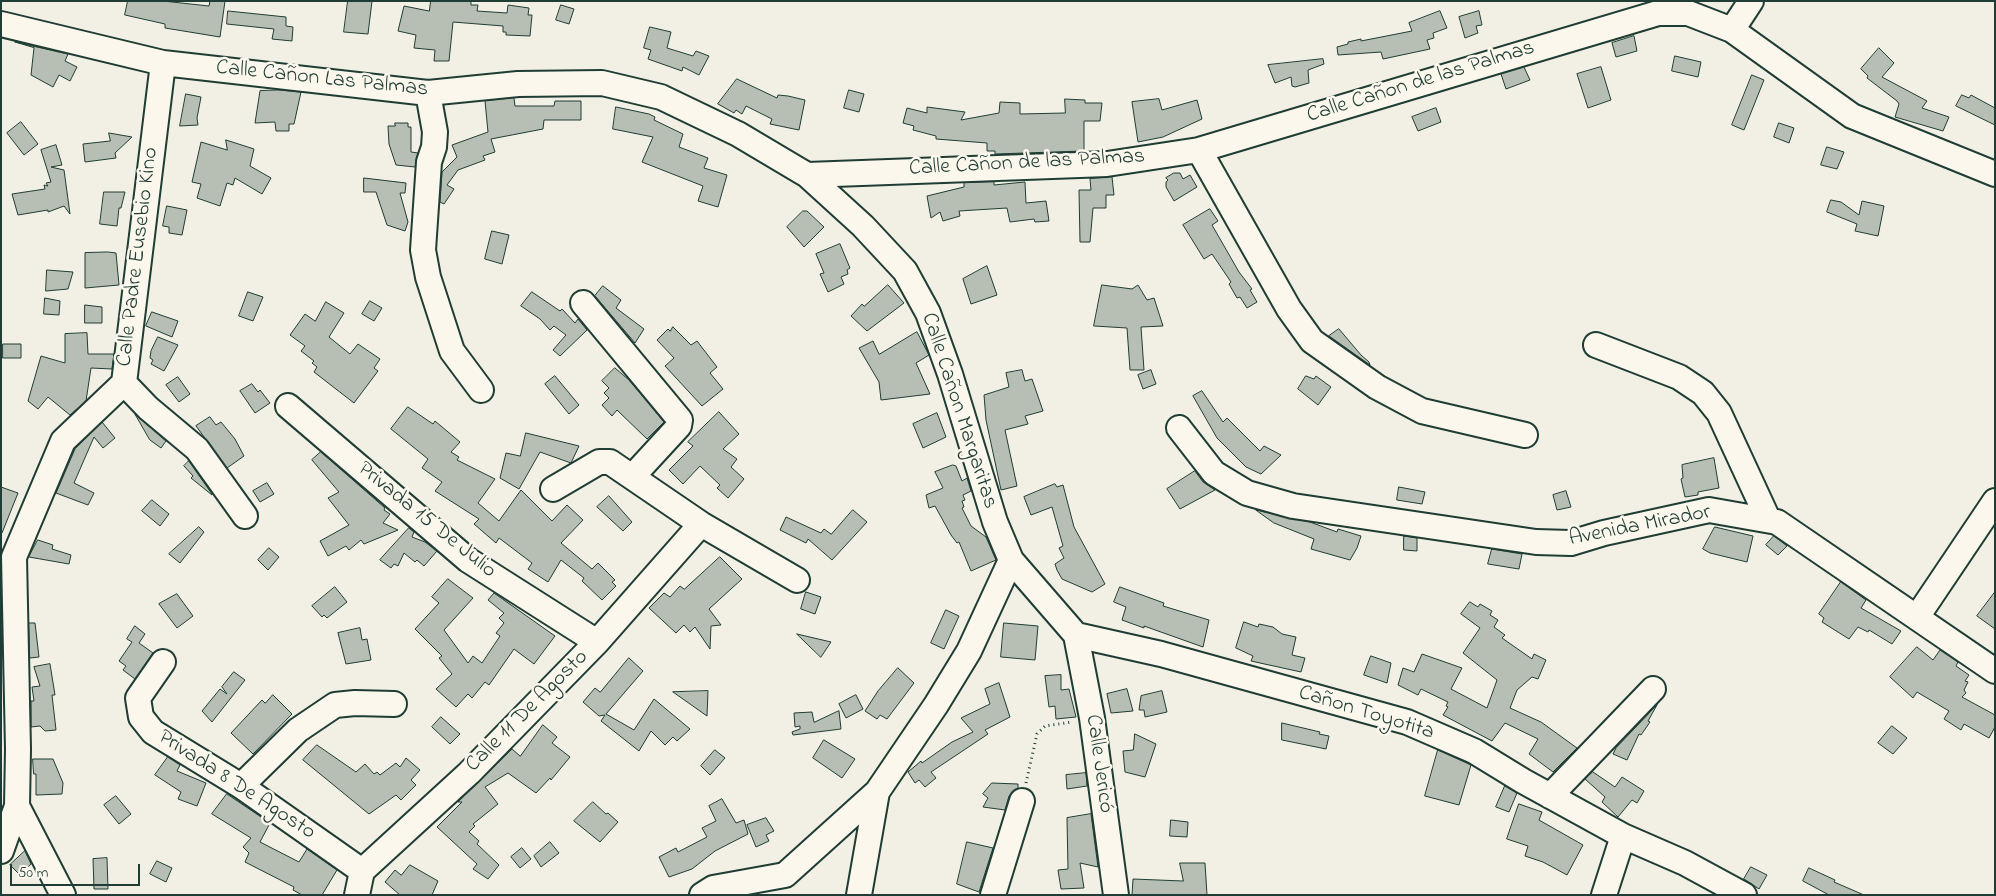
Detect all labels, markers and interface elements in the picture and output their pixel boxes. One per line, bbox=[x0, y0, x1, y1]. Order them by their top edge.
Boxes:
street label: Calle Cañon de las Palmas bbox=[1304, 36, 1538, 130]
street label: Calle Cañon Las Palmas bbox=[215, 56, 429, 104]
street label: Calle Cañon de las Palmas bbox=[908, 145, 1146, 183]
street label: Calle Padre Eusebio Kino bbox=[112, 146, 166, 368]
street label: Calle Cañon Margaritas bbox=[914, 310, 1002, 512]
street label: Privada 15 De Julio bbox=[351, 457, 501, 585]
street label: Avenida Mirador bbox=[1567, 500, 1713, 554]
street label: Calle 11 De Agosto bbox=[461, 645, 595, 779]
street label: Cañon Toyotita bbox=[1295, 681, 1437, 747]
street label: Calle Jericó bbox=[1078, 713, 1118, 815]
street label: Privada 8 De Agosto bbox=[152, 725, 320, 847]
scale bar bbox=[12, 854, 142, 886]
text: 50 m bbox=[18, 862, 48, 884]

